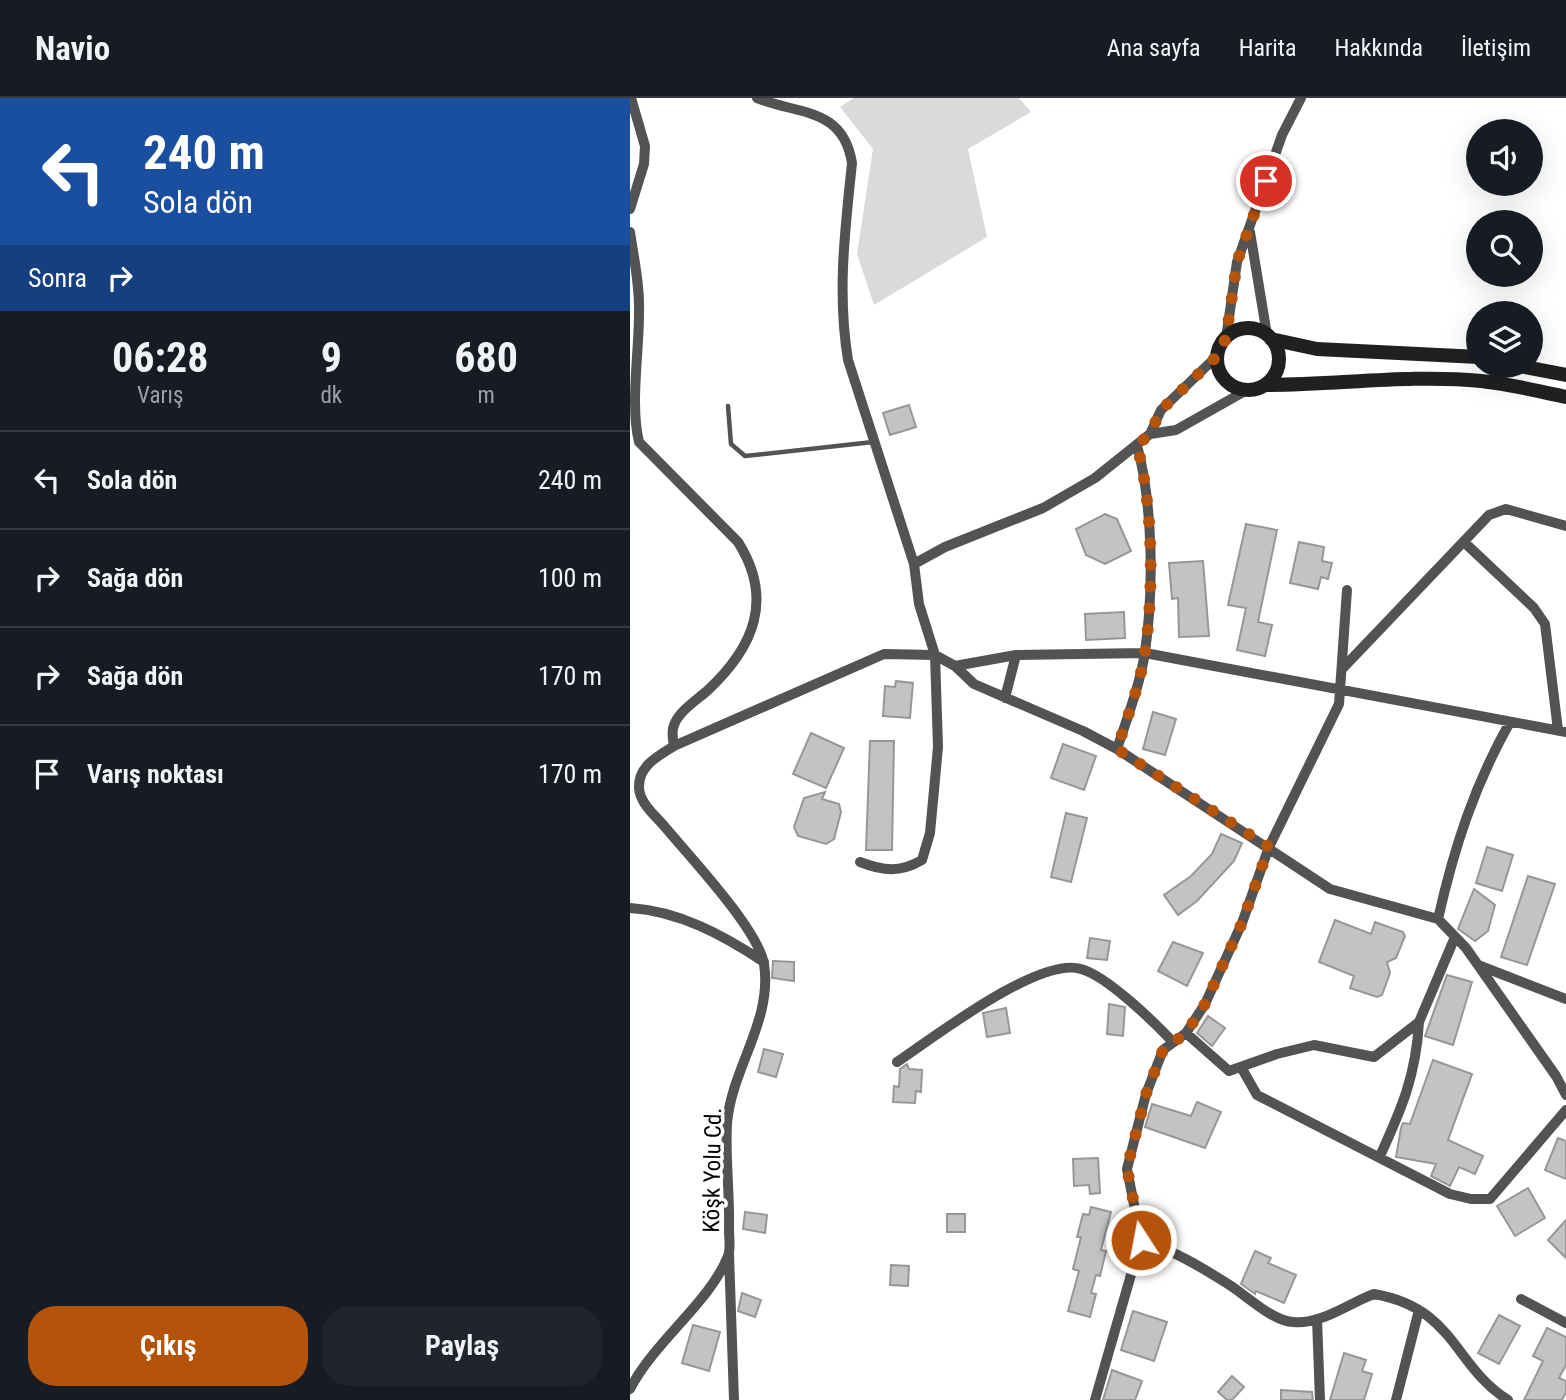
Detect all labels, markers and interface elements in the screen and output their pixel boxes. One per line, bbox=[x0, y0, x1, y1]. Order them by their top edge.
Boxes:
text: Navio bbox=[35, 29, 110, 68]
text: Ana sayfa bbox=[1107, 34, 1201, 62]
text: Harita bbox=[1239, 34, 1296, 62]
text: Hakkında bbox=[1334, 34, 1423, 62]
text: İletişim bbox=[1461, 34, 1531, 62]
map controls bbox=[1466, 119, 1543, 378]
button: sound bbox=[1466, 119, 1543, 196]
text: 240 m bbox=[143, 124, 265, 181]
icon: left bbox=[28, 126, 119, 217]
pin bbox=[1236, 151, 1296, 211]
icon: arrive bbox=[1247, 162, 1285, 200]
text: Sola dön bbox=[143, 183, 253, 221]
button: search bbox=[1466, 210, 1543, 287]
icon: right bbox=[101, 259, 139, 297]
text: Sonra bbox=[28, 263, 87, 293]
button: layers bbox=[1466, 301, 1543, 378]
text: 06:28 bbox=[112, 333, 208, 382]
text: 9 bbox=[321, 333, 342, 382]
text: 680 bbox=[454, 333, 518, 382]
text: Varış bbox=[137, 382, 183, 409]
text: dk bbox=[320, 382, 342, 409]
text: m bbox=[477, 382, 495, 409]
icon: left bbox=[28, 461, 66, 499]
text: Sola dön bbox=[87, 465, 177, 495]
text: 240 m bbox=[538, 465, 602, 495]
icon: right bbox=[28, 559, 66, 597]
text: Sağa dön bbox=[87, 563, 183, 593]
text: 100 m bbox=[538, 563, 602, 593]
icon: right bbox=[28, 657, 66, 695]
text: Sağa dön bbox=[87, 661, 183, 691]
text: 170 m bbox=[538, 661, 602, 691]
icon: arrive bbox=[28, 755, 66, 793]
text: Varış noktası bbox=[87, 759, 224, 789]
text: 170 m bbox=[538, 759, 602, 789]
street label: Köşk Yolu Cd. bbox=[698, 1107, 727, 1233]
position arrow bbox=[1104, 1203, 1178, 1277]
button: Çıkış bbox=[28, 1306, 308, 1386]
button: Paylaş bbox=[322, 1306, 602, 1386]

